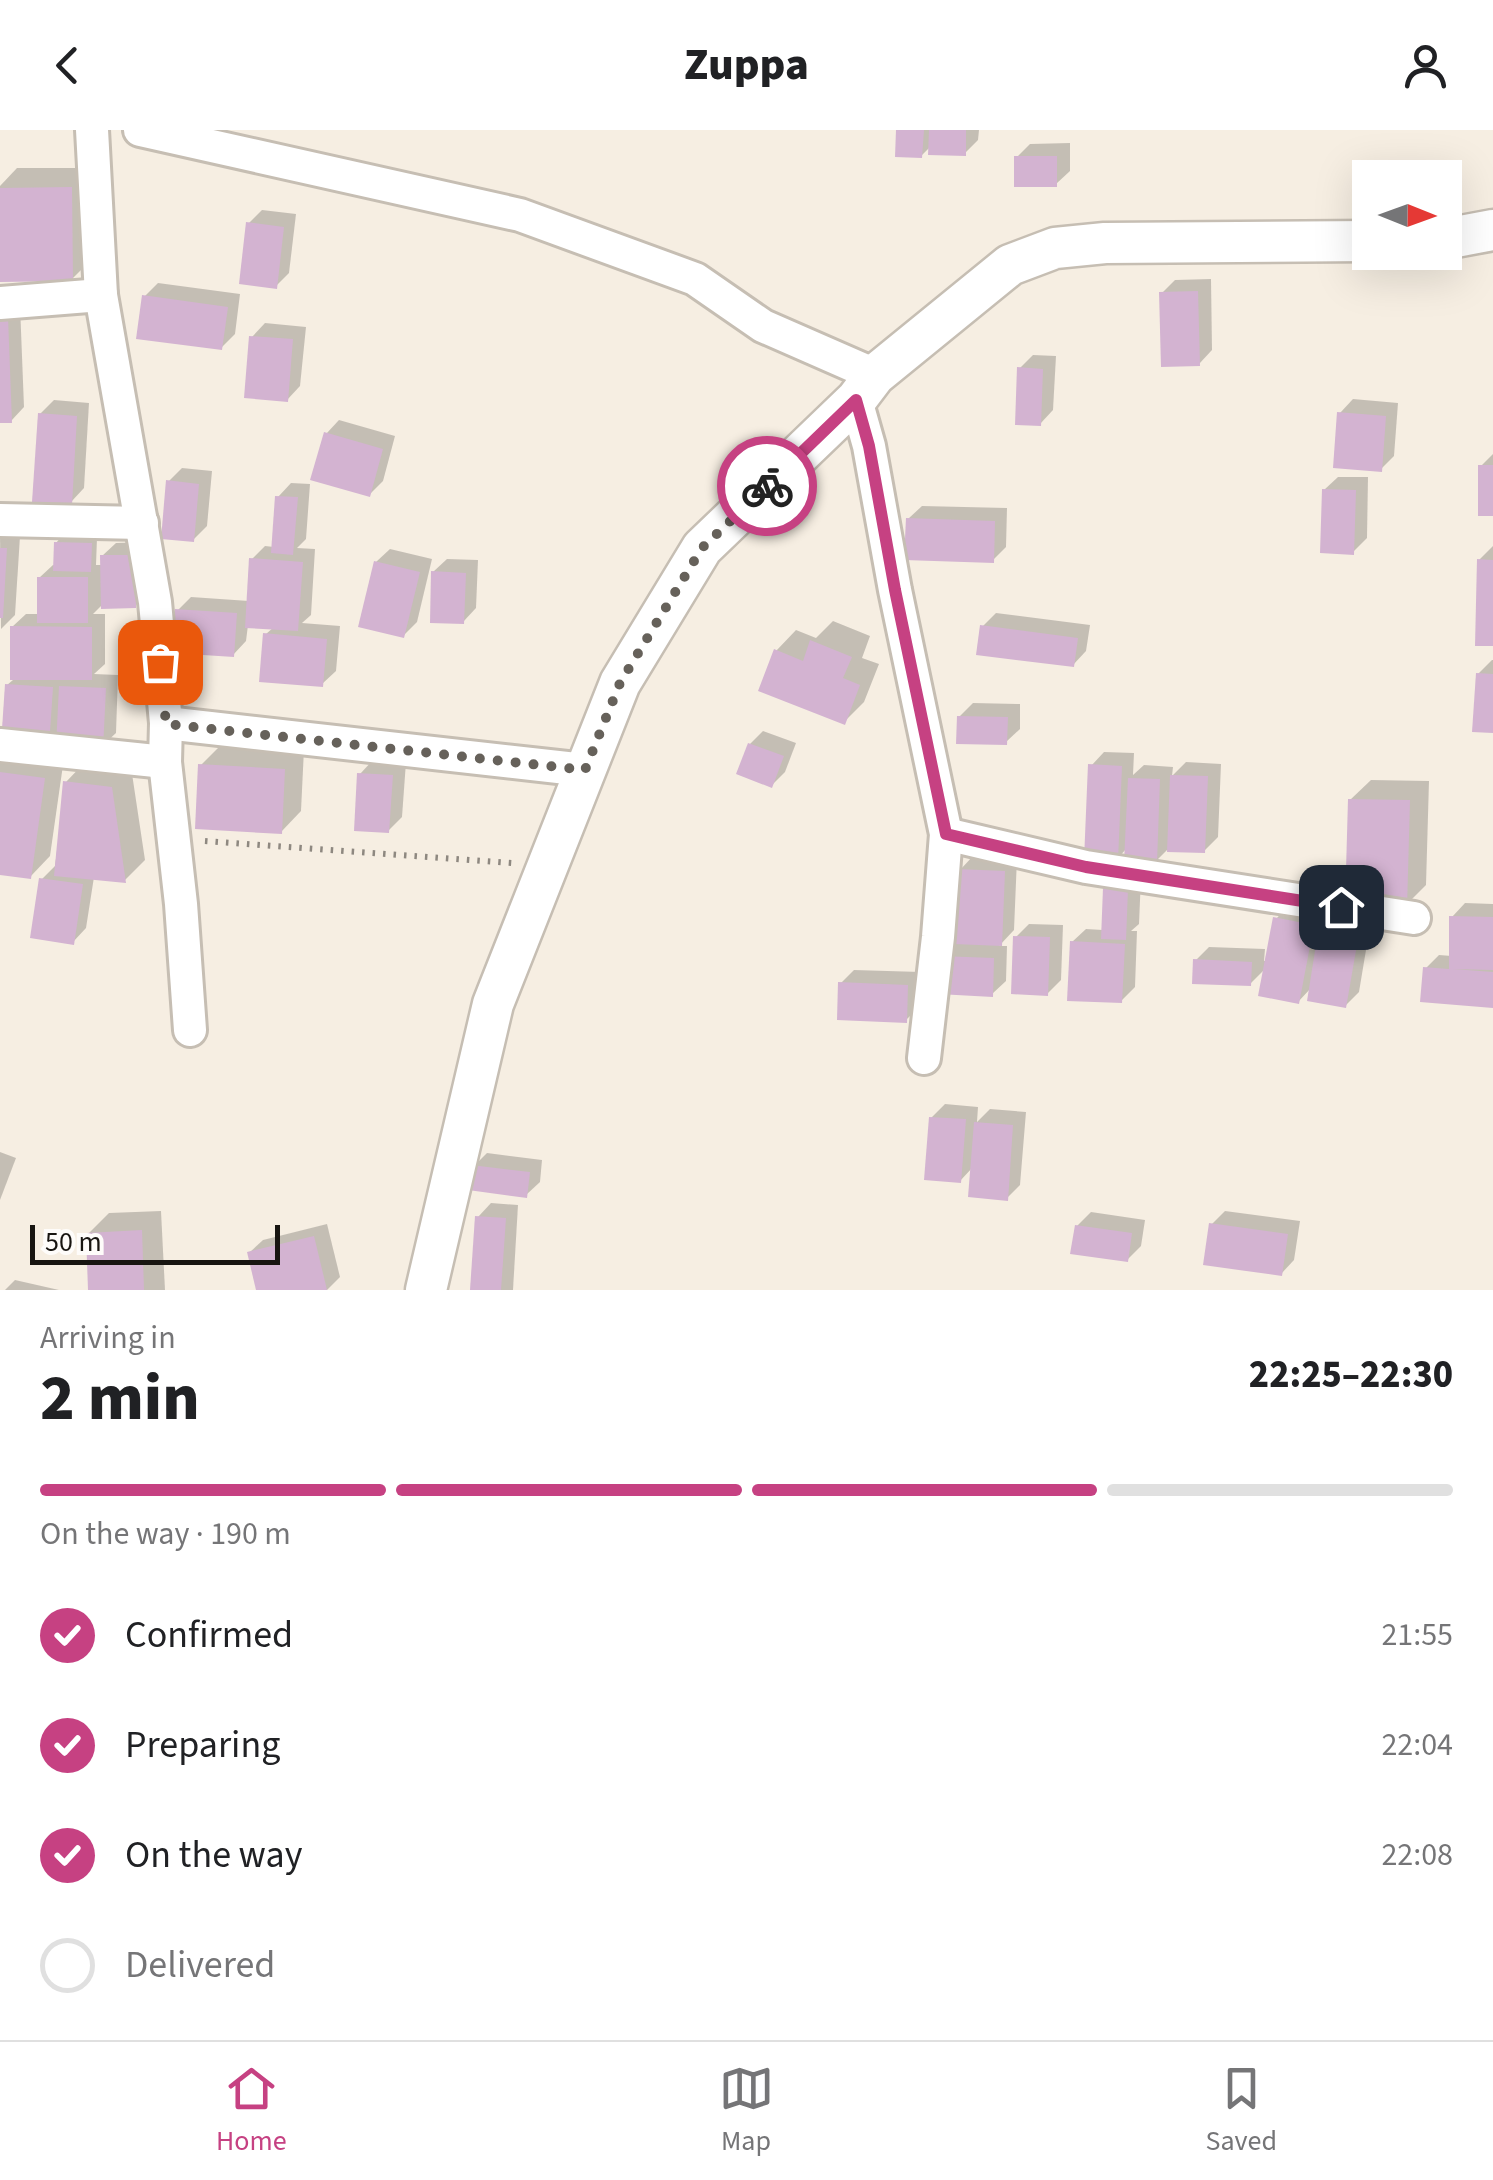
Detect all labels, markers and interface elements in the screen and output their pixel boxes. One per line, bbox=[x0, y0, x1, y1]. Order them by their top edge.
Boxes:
text: Zuppa bbox=[684, 33, 809, 97]
icon: back bbox=[40, 38, 95, 93]
icon: person bbox=[1398, 38, 1453, 93]
north arrow bbox=[1352, 160, 1462, 270]
map controls bbox=[1352, 160, 1462, 270]
courier bbox=[717, 436, 817, 536]
icon: bike bbox=[740, 459, 795, 514]
pin bbox=[118, 620, 203, 705]
icon: bag bbox=[133, 635, 188, 690]
pin bbox=[1299, 865, 1384, 950]
icon: home bbox=[1314, 880, 1369, 935]
scale bar bbox=[30, 1220, 280, 1264]
text: 50 m bbox=[45, 1222, 102, 1262]
text: Arriving in bbox=[40, 1315, 176, 1361]
text: 22:25–22:30 bbox=[1249, 1348, 1453, 1402]
text: 2 min bbox=[40, 1352, 200, 1445]
text: On the way · 190 m bbox=[40, 1511, 291, 1557]
icon: check bbox=[40, 1608, 95, 1663]
text: Confirmed bbox=[125, 1608, 293, 1662]
text: 21:55 bbox=[1381, 1612, 1453, 1658]
icon: check bbox=[40, 1718, 95, 1773]
text: Preparing bbox=[125, 1718, 280, 1772]
text: 22:04 bbox=[1381, 1722, 1453, 1768]
icon: check bbox=[40, 1828, 95, 1883]
text: On the way bbox=[125, 1828, 302, 1882]
text: 22:08 bbox=[1381, 1832, 1453, 1878]
text: Delivered bbox=[125, 1938, 275, 1992]
tab: Home bbox=[216, 2061, 287, 2161]
tab: Map bbox=[719, 2061, 774, 2161]
tab: Saved bbox=[1206, 2061, 1277, 2161]

